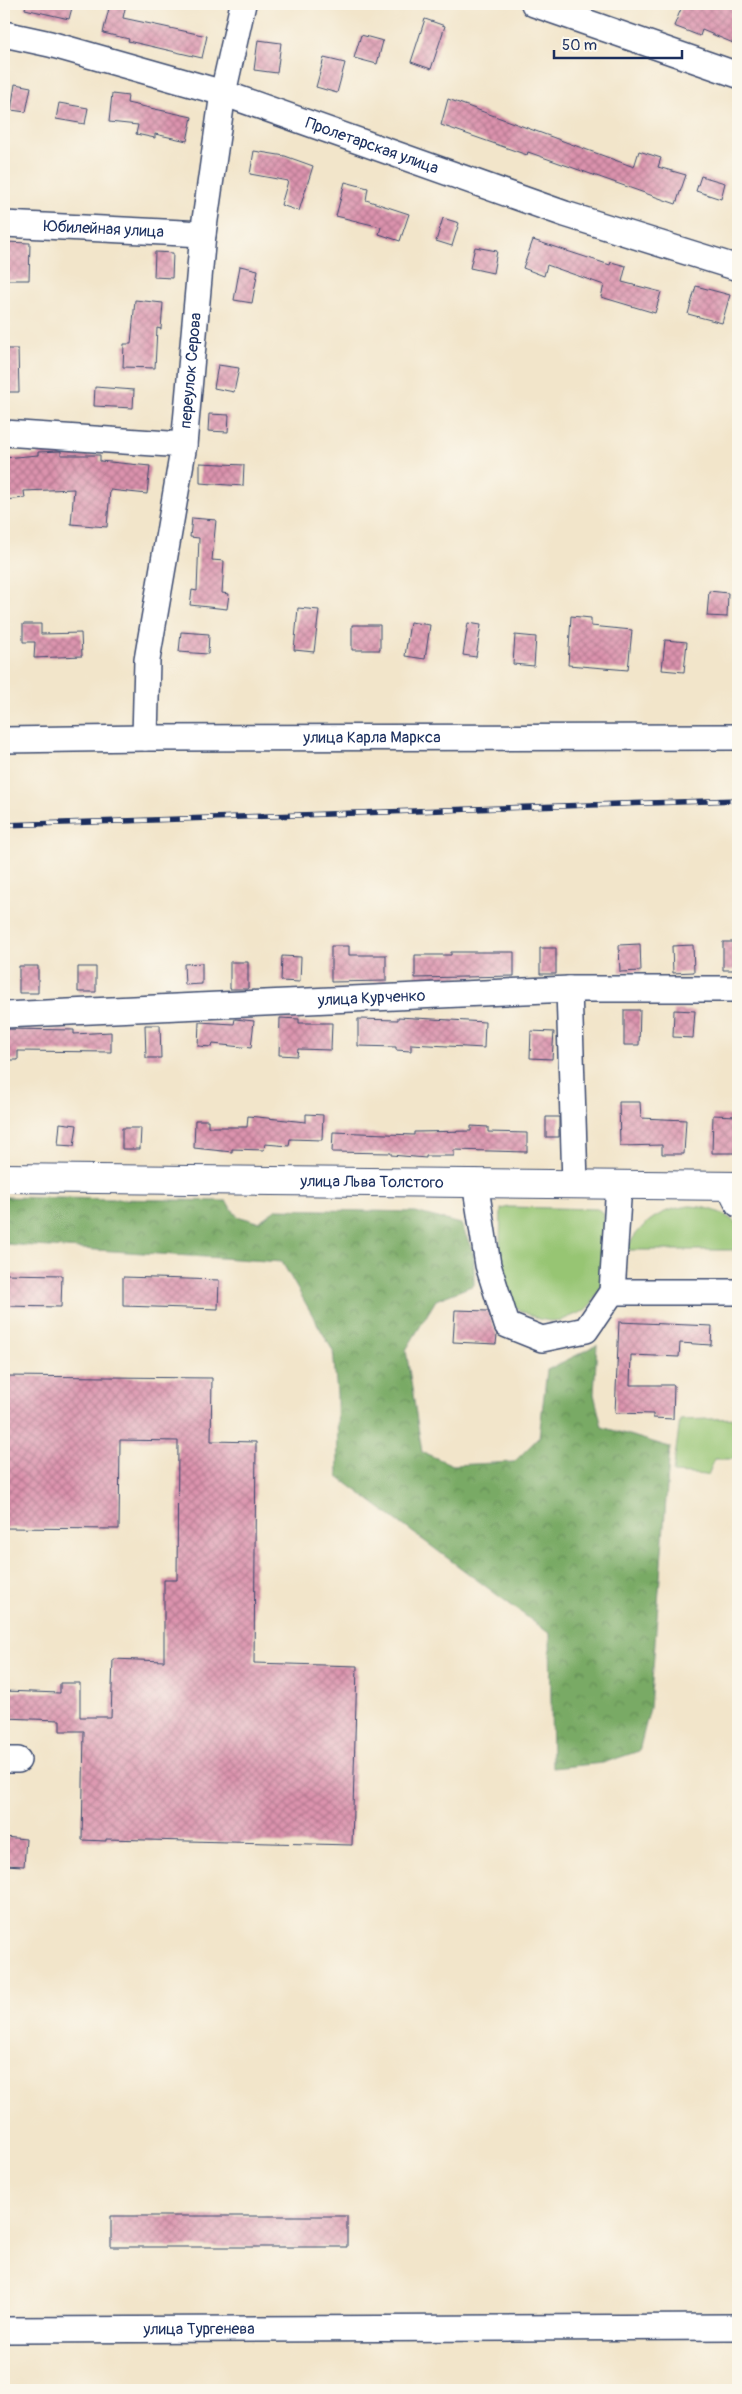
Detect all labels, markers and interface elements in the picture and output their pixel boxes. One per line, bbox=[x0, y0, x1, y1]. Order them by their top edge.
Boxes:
scale bar bbox=[554, 28, 682, 60]
text: 50 m bbox=[562, 36, 597, 55]
street label: Пролетарская улица bbox=[303, 113, 441, 178]
street label: Юбилейная улица bbox=[43, 216, 165, 242]
street label: переулок Серова bbox=[176, 312, 206, 429]
street label: улица Карла Маркса bbox=[302, 728, 441, 748]
street label: улица Курченко bbox=[316, 986, 426, 1011]
street label: улица Льва Толстого bbox=[299, 1171, 444, 1193]
street label: улица Тургенева bbox=[142, 2319, 255, 2339]

